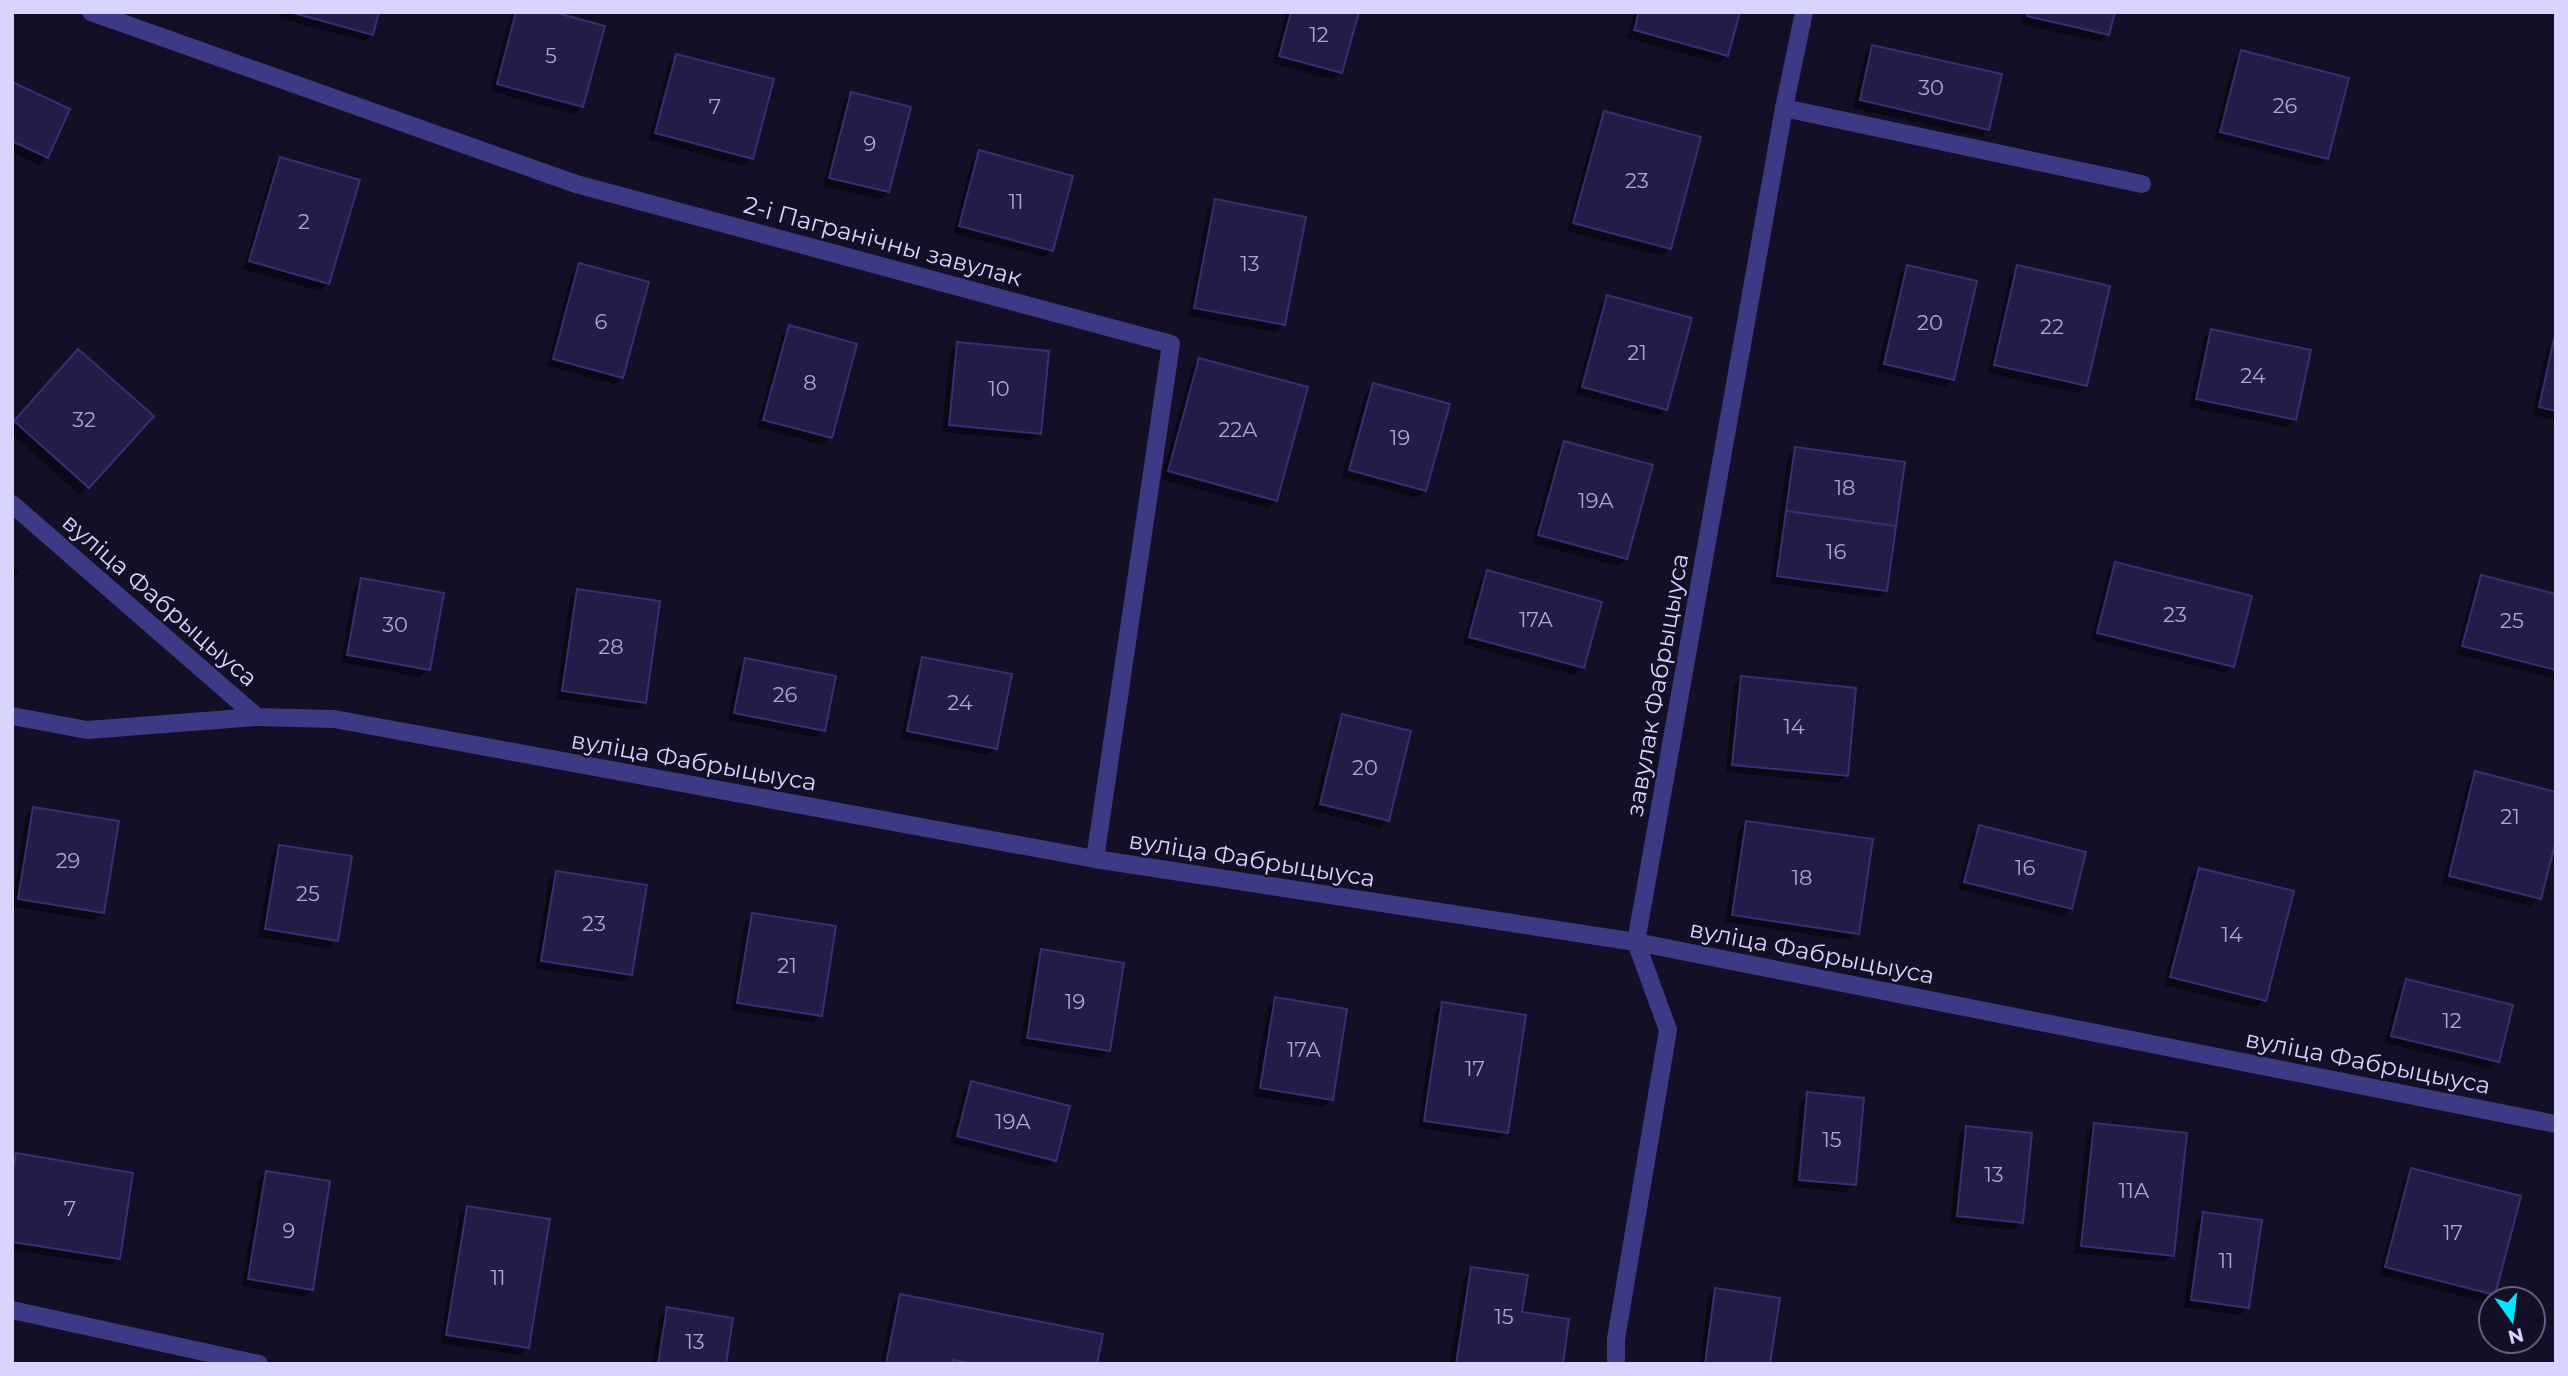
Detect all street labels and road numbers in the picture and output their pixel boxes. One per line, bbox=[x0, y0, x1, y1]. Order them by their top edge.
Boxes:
street label: 2-і Пагранічны завулак bbox=[741, 190, 1025, 292]
street label: вуліца Фабрыцыуса bbox=[57, 507, 263, 693]
street label: завулак Фабрыцыуса bbox=[1620, 551, 1694, 819]
street label: вуліца Фабрыцыуса bbox=[569, 725, 819, 797]
street label: вуліца Фабрыцыуса bbox=[1127, 825, 1377, 893]
street label: вуліца Фабрыцыуса bbox=[1687, 914, 1937, 990]
street label: вуліца Фабрыцыуса bbox=[2243, 1024, 2493, 1100]

